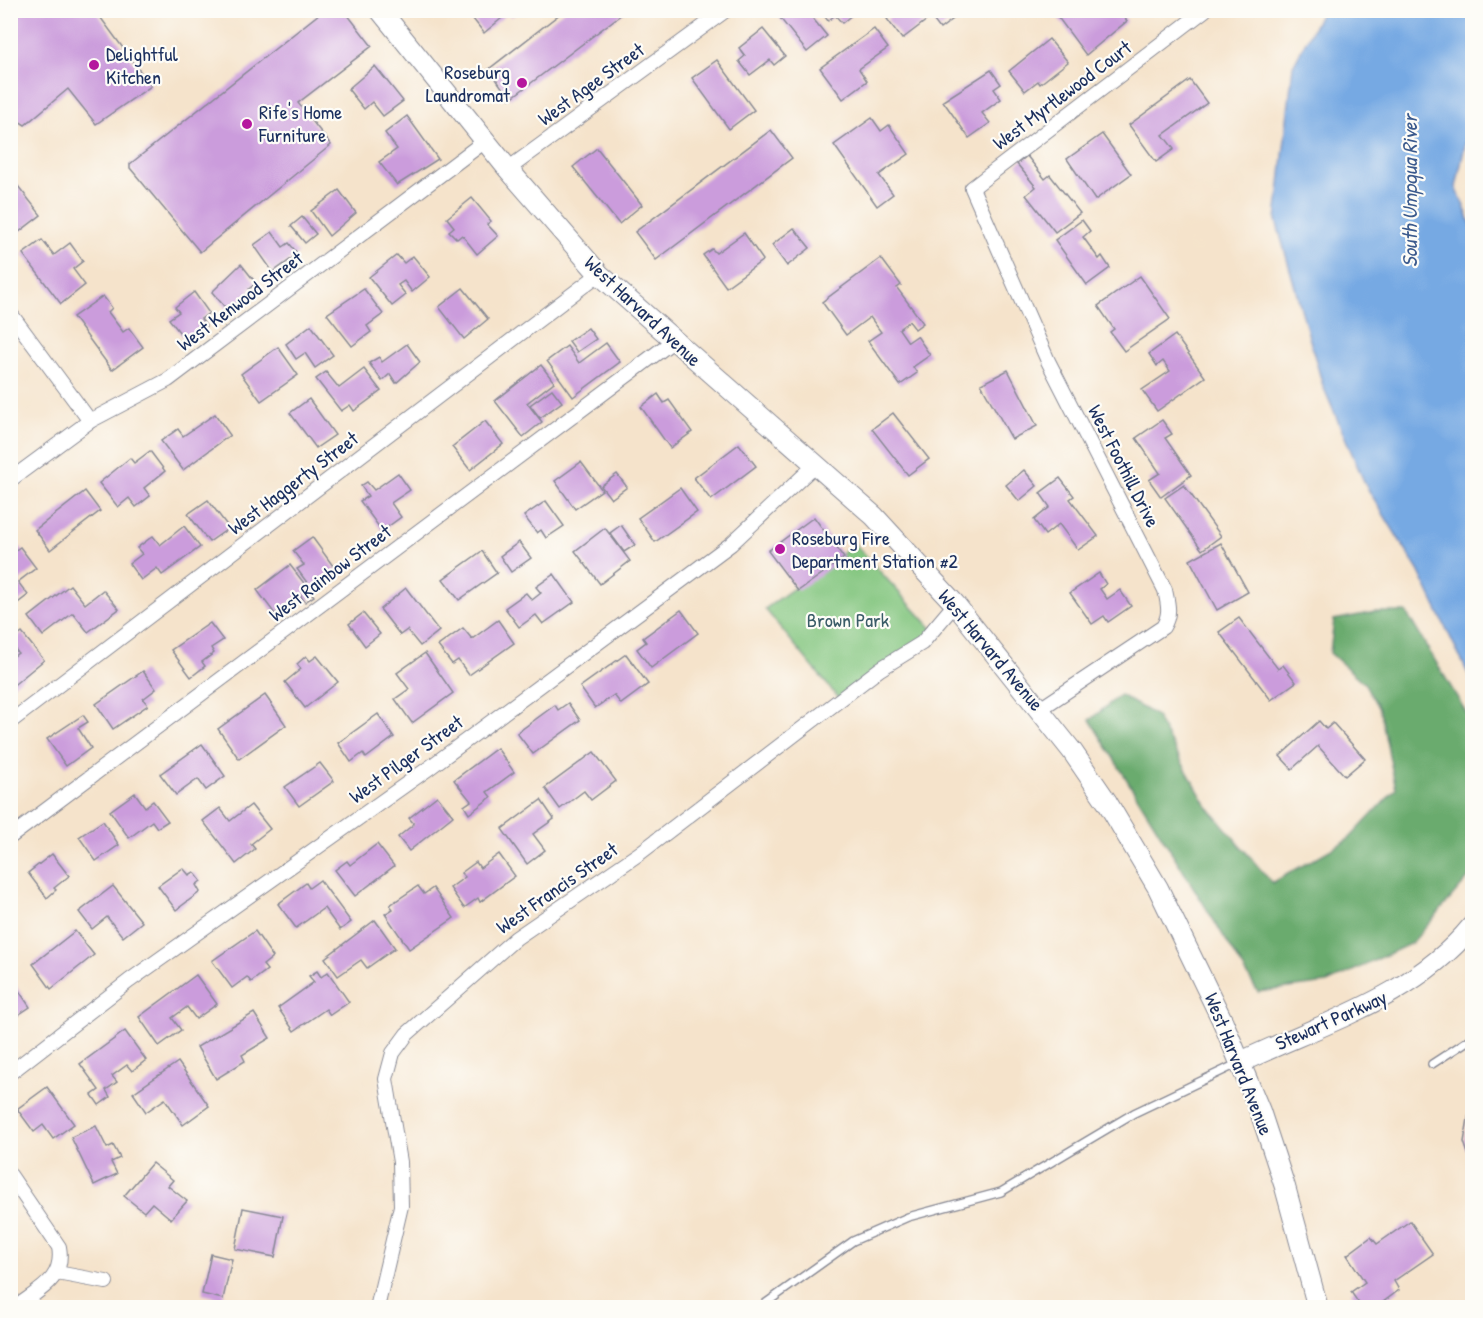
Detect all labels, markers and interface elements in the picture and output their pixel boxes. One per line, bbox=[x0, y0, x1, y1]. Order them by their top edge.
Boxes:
street label: West Myrtlewood Court bbox=[987, 33, 1137, 156]
street label: West Agee Street bbox=[532, 35, 650, 131]
place label: Delightful Kitchen bbox=[106, 40, 179, 90]
marker: Delightful Kitchen bbox=[87, 58, 101, 72]
place label: Roseburg Laundromat bbox=[426, 58, 511, 108]
marker: Roseburg Laundromat bbox=[515, 76, 529, 90]
place label: Rife's Home Furniture bbox=[258, 98, 342, 148]
water label: South Umpqua River bbox=[1395, 112, 1424, 267]
marker: Rife's Home Furniture bbox=[240, 117, 254, 131]
street label: West Kenwood Street bbox=[171, 244, 309, 357]
street label: West Harvard Avenue bbox=[579, 249, 708, 372]
street label: West Foothill Drive bbox=[1082, 400, 1167, 531]
street label: West Haggerty Street bbox=[222, 424, 364, 541]
street label: West Rainbow Street bbox=[263, 517, 397, 628]
place label: Roseburg Fire Department Station #2 bbox=[792, 524, 959, 574]
marker: Roseburg Fire Department Station #2 bbox=[773, 542, 787, 556]
street label: West Harvard Avenue bbox=[933, 583, 1050, 716]
park label: Brown Park bbox=[807, 606, 889, 633]
street label: West Pilger Street bbox=[343, 707, 469, 809]
street label: West Francis Street bbox=[491, 835, 624, 940]
street label: Stewart Parkway bbox=[1271, 983, 1391, 1056]
street label: West Harvard Avenue bbox=[1199, 989, 1280, 1139]

